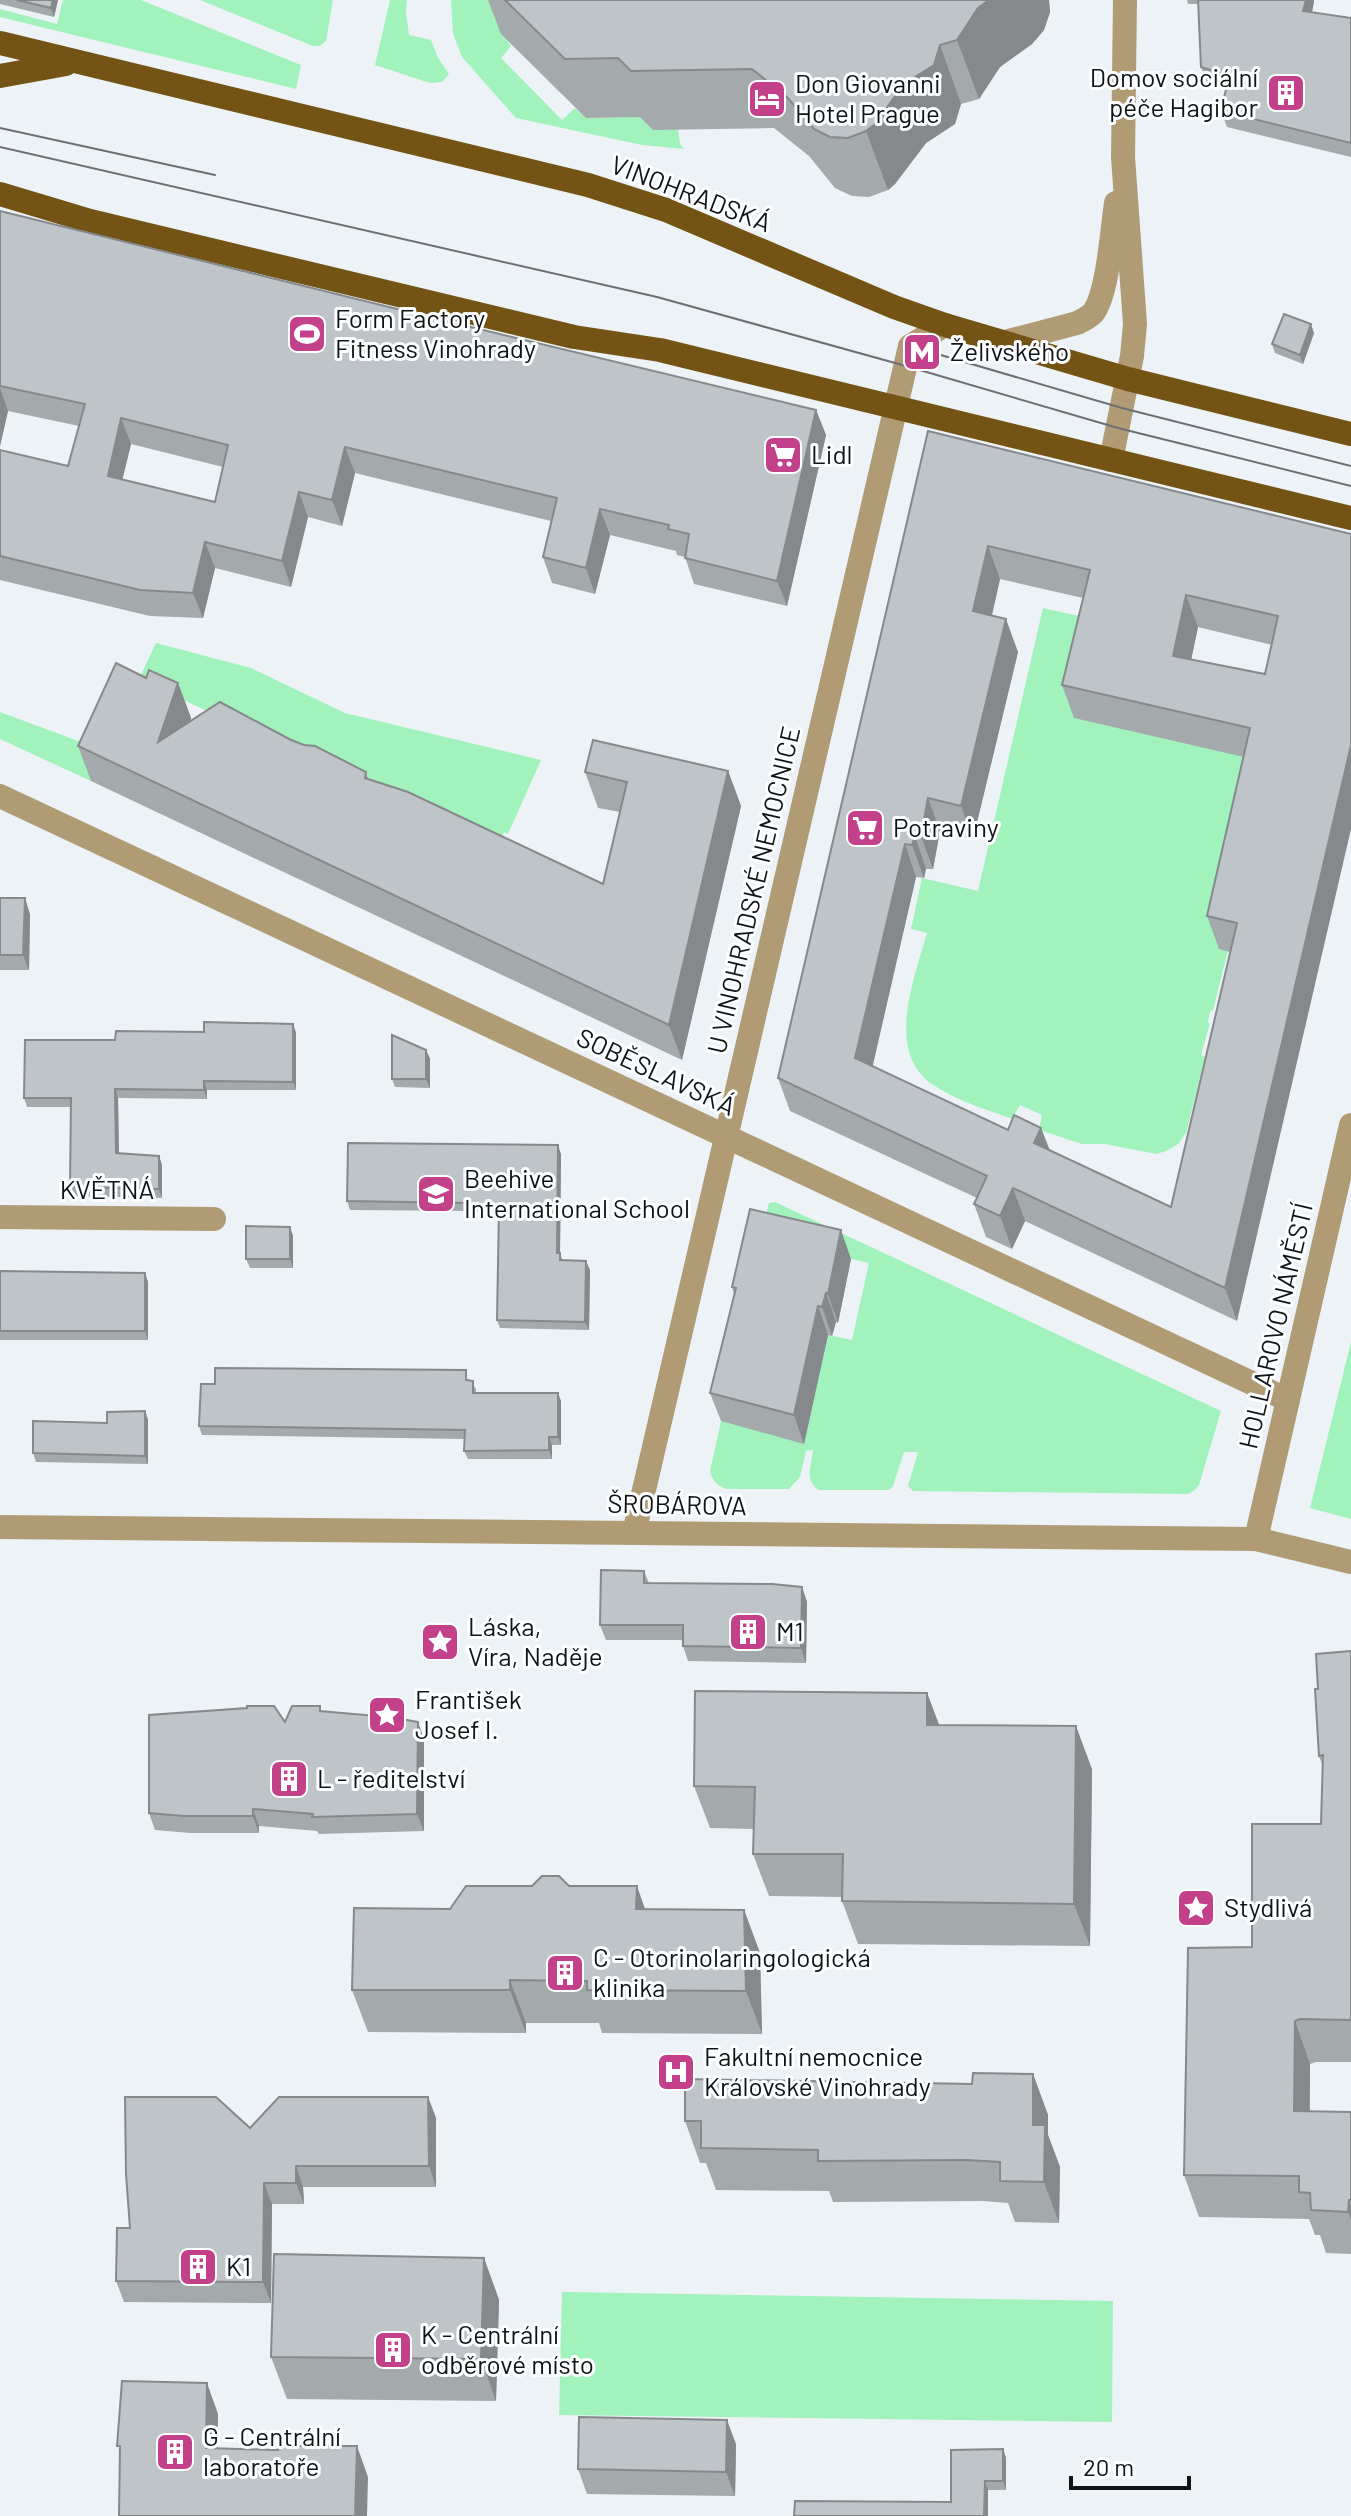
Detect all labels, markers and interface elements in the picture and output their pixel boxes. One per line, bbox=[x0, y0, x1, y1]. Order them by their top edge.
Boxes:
place label: Domov sociální péče Hagibor bbox=[1090, 61, 1259, 122]
place label: Don Giovanni Hotel Prague bbox=[795, 67, 941, 128]
building icon: Domov sociální péče Hagibor bbox=[1265, 72, 1307, 114]
hotel icon: Don Giovanni Hotel Prague bbox=[746, 78, 788, 120]
street label: VINOHRADSKÁ bbox=[607, 148, 776, 237]
place label: Form Factory Fitness Vinohrady bbox=[335, 302, 536, 363]
sports icon: Form Factory Fitness Vinohrady bbox=[286, 313, 328, 355]
metro station icon: Želivského bbox=[901, 331, 943, 373]
place label: Želivského bbox=[950, 335, 1069, 366]
supermarket icon: Lidl bbox=[762, 434, 804, 476]
place label: Lidl bbox=[811, 438, 853, 469]
street label: U VINOHRADSKÉ NEMOCNICE bbox=[700, 723, 805, 1056]
supermarket icon: Potraviny bbox=[844, 807, 886, 849]
place label: Potraviny bbox=[893, 811, 999, 842]
street label: SOBĚSLAVSKÁ bbox=[572, 1020, 741, 1121]
place label: Beehive International School bbox=[464, 1162, 690, 1223]
street label: KVĚTNÁ bbox=[60, 1173, 154, 1204]
school or university icon: Beehive International School bbox=[415, 1173, 457, 1215]
street label: HOLLAROVO NÁMĚSTÍ bbox=[1231, 1200, 1318, 1452]
street label: ŠROBÁROVA bbox=[607, 1487, 747, 1520]
place label: Láska, Víra, Naděje bbox=[468, 1610, 603, 1671]
building icon: M1 bbox=[727, 1611, 769, 1653]
place label: M1 bbox=[776, 1615, 804, 1646]
place icon: Láska, Víra, Naděje bbox=[419, 1621, 461, 1663]
place label: František Josef I. bbox=[415, 1683, 522, 1744]
place icon: František Josef I. bbox=[366, 1694, 408, 1736]
building icon: L - ředitelství bbox=[268, 1758, 310, 1800]
place label: L - ředitelství bbox=[317, 1762, 465, 1793]
place icon: Stydlivá bbox=[1175, 1887, 1217, 1929]
place label: Stydlivá bbox=[1224, 1891, 1312, 1922]
place label: C - Otorinolaringologická klinika bbox=[593, 1941, 871, 2002]
building icon: C - Otorinolaringologická klinika bbox=[544, 1952, 586, 1994]
place label: Fakultní nemocnice Královské Vinohrady bbox=[704, 2040, 931, 2101]
hospital icon: Fakultní nemocnice Královské Vinohrady bbox=[655, 2051, 697, 2093]
building icon: K1 bbox=[177, 2246, 219, 2288]
place label: K1 bbox=[226, 2250, 251, 2281]
place label: K - Centrální odběrové místo bbox=[421, 2318, 594, 2379]
building icon: K - Centrální odběrové místo bbox=[372, 2329, 414, 2371]
place label: G - Centrální laboratoře bbox=[203, 2420, 341, 2481]
building icon: G - Centrální laboratoře bbox=[154, 2431, 196, 2473]
scale bar bbox=[1071, 2440, 1189, 2490]
text: 20 m bbox=[1083, 2452, 1134, 2481]

